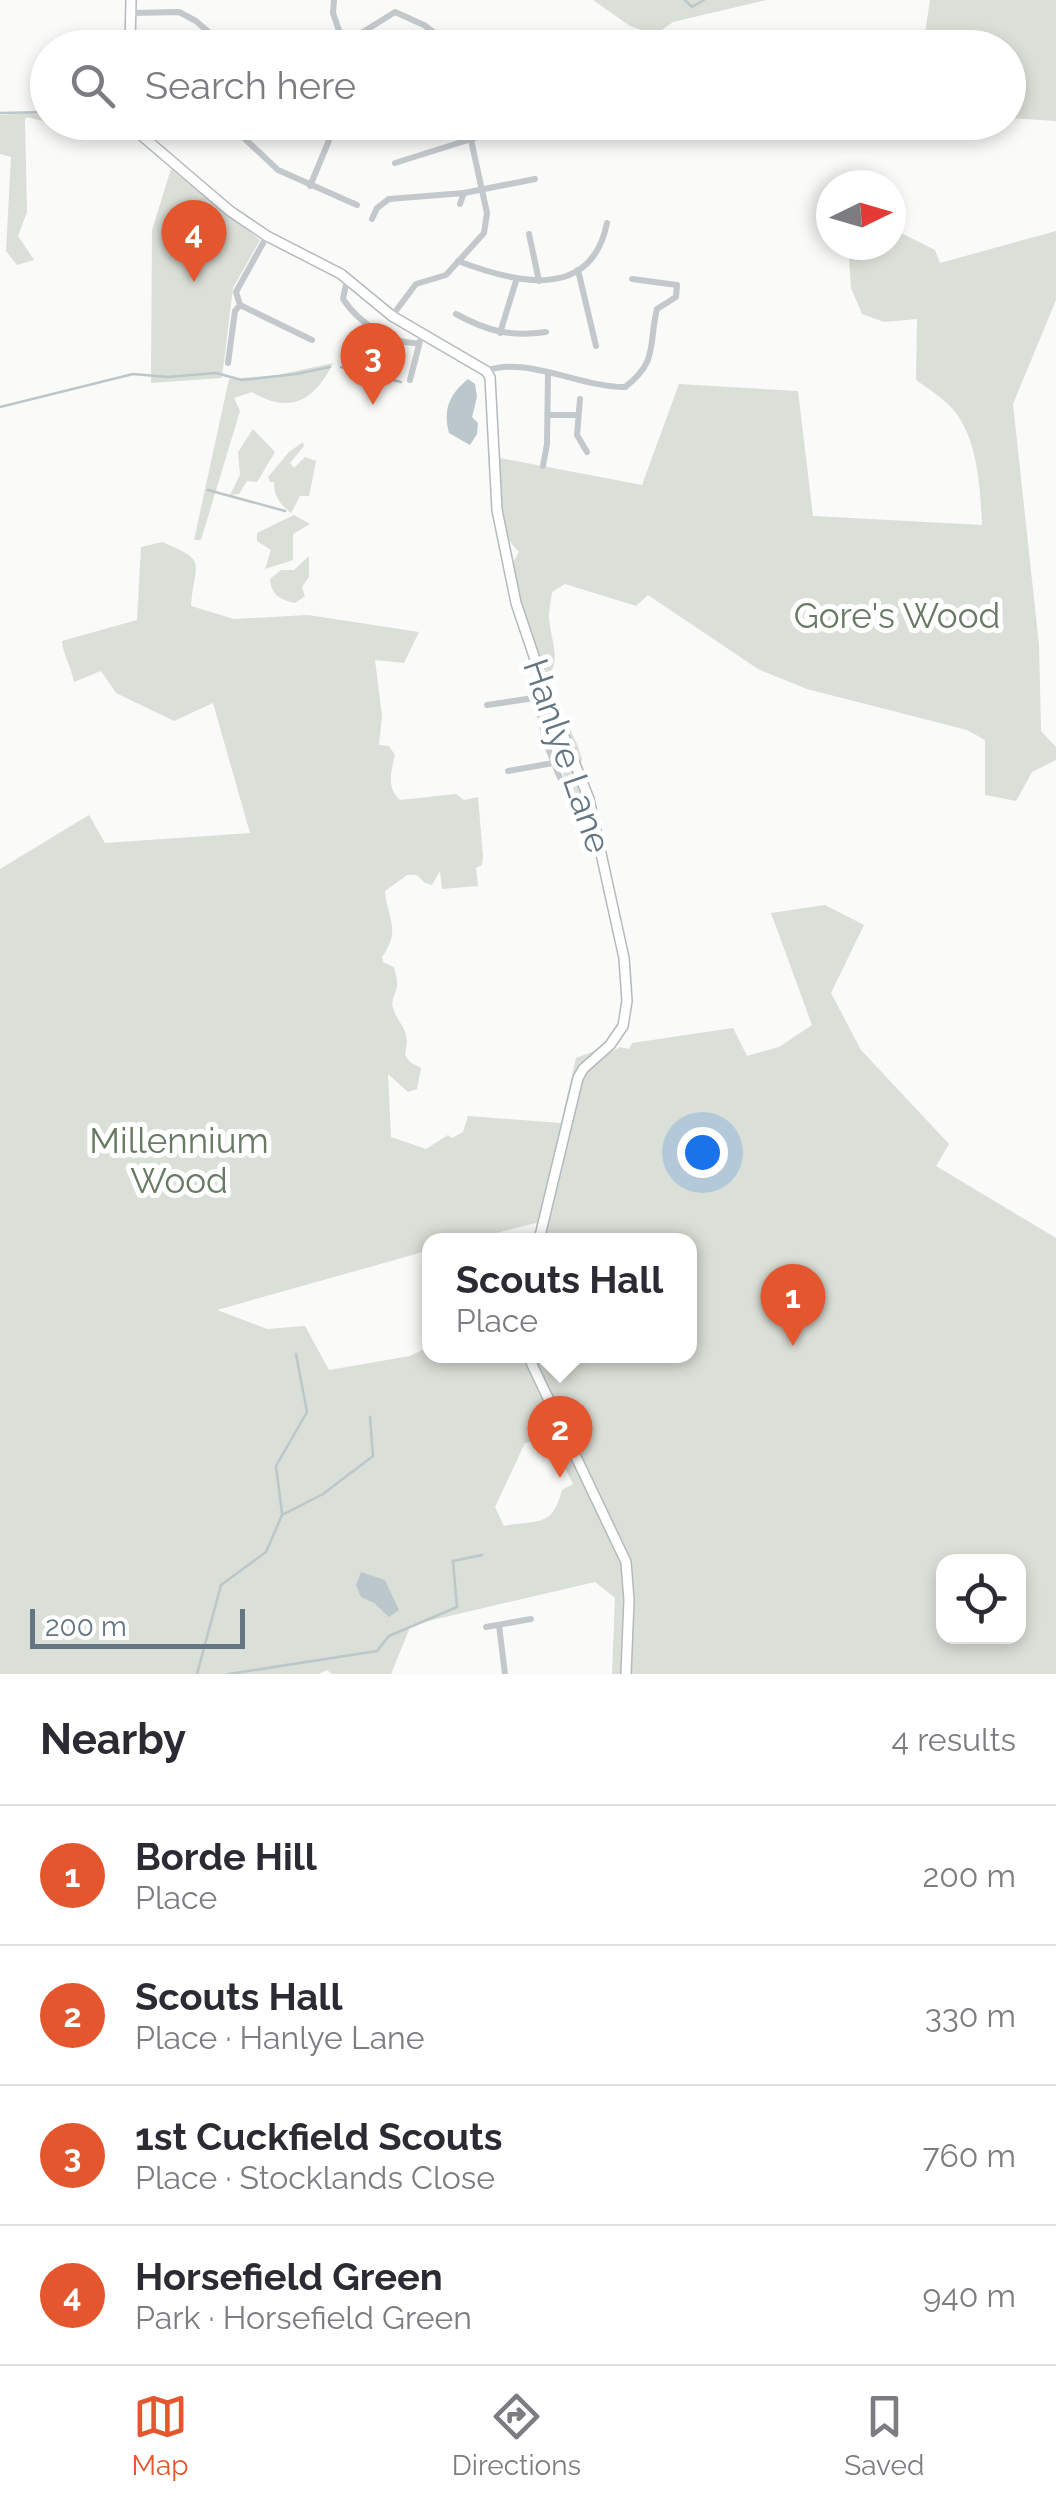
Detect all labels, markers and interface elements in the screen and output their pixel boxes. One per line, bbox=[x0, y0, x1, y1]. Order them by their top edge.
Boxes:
search box bbox=[30, 30, 1026, 140]
icon: search bbox=[65, 58, 120, 113]
text: Search here bbox=[145, 63, 356, 108]
north arrow bbox=[816, 170, 906, 260]
pin: 4 bbox=[162, 200, 226, 282]
pin: 3 bbox=[340, 322, 406, 405]
park label: Gore's Wood bbox=[794, 595, 1000, 636]
street label: Hanlye Lane bbox=[515, 654, 620, 858]
park label: Millennium Wood bbox=[89, 1120, 269, 1201]
your location bbox=[677, 1127, 728, 1178]
popup bbox=[422, 1233, 697, 1363]
text: Scouts Hall bbox=[456, 1257, 663, 1302]
pin: 1 bbox=[760, 1264, 826, 1346]
text: Place bbox=[456, 1302, 538, 1339]
pin: 2 bbox=[528, 1396, 592, 1478]
map controls bbox=[936, 1554, 1026, 1644]
button: locate bbox=[936, 1554, 1026, 1644]
scale bar bbox=[30, 1604, 245, 1648]
text: 200 m bbox=[45, 1610, 127, 1643]
text: Nearby bbox=[40, 1715, 186, 1764]
text: 4 results bbox=[892, 1721, 1016, 1758]
text: Borde Hill bbox=[135, 1834, 317, 1879]
text: 1 bbox=[65, 1857, 80, 1894]
text: 200 m bbox=[923, 1857, 1016, 1894]
text: Place bbox=[135, 1879, 217, 1916]
text: Scouts Hall bbox=[135, 1974, 342, 2019]
text: 2 bbox=[63, 1997, 82, 2034]
text: 330 m bbox=[925, 1997, 1016, 2034]
text: Place · Hanlye Lane bbox=[135, 2019, 425, 2056]
text: 1st Cuckfield Scouts bbox=[135, 2114, 503, 2159]
text: 3 bbox=[64, 2137, 81, 2174]
text: 760 m bbox=[922, 2137, 1016, 2174]
text: Place · Stocklands Close bbox=[135, 2159, 495, 2196]
text: Horsefield Green bbox=[135, 2254, 443, 2299]
text: 4 bbox=[63, 2277, 82, 2314]
text: 940 m bbox=[923, 2277, 1016, 2314]
text: Park · Horsefield Green bbox=[135, 2299, 472, 2336]
tab: Map bbox=[132, 2389, 189, 2482]
tab: Directions bbox=[452, 2389, 581, 2482]
tab: Saved bbox=[844, 2389, 924, 2482]

